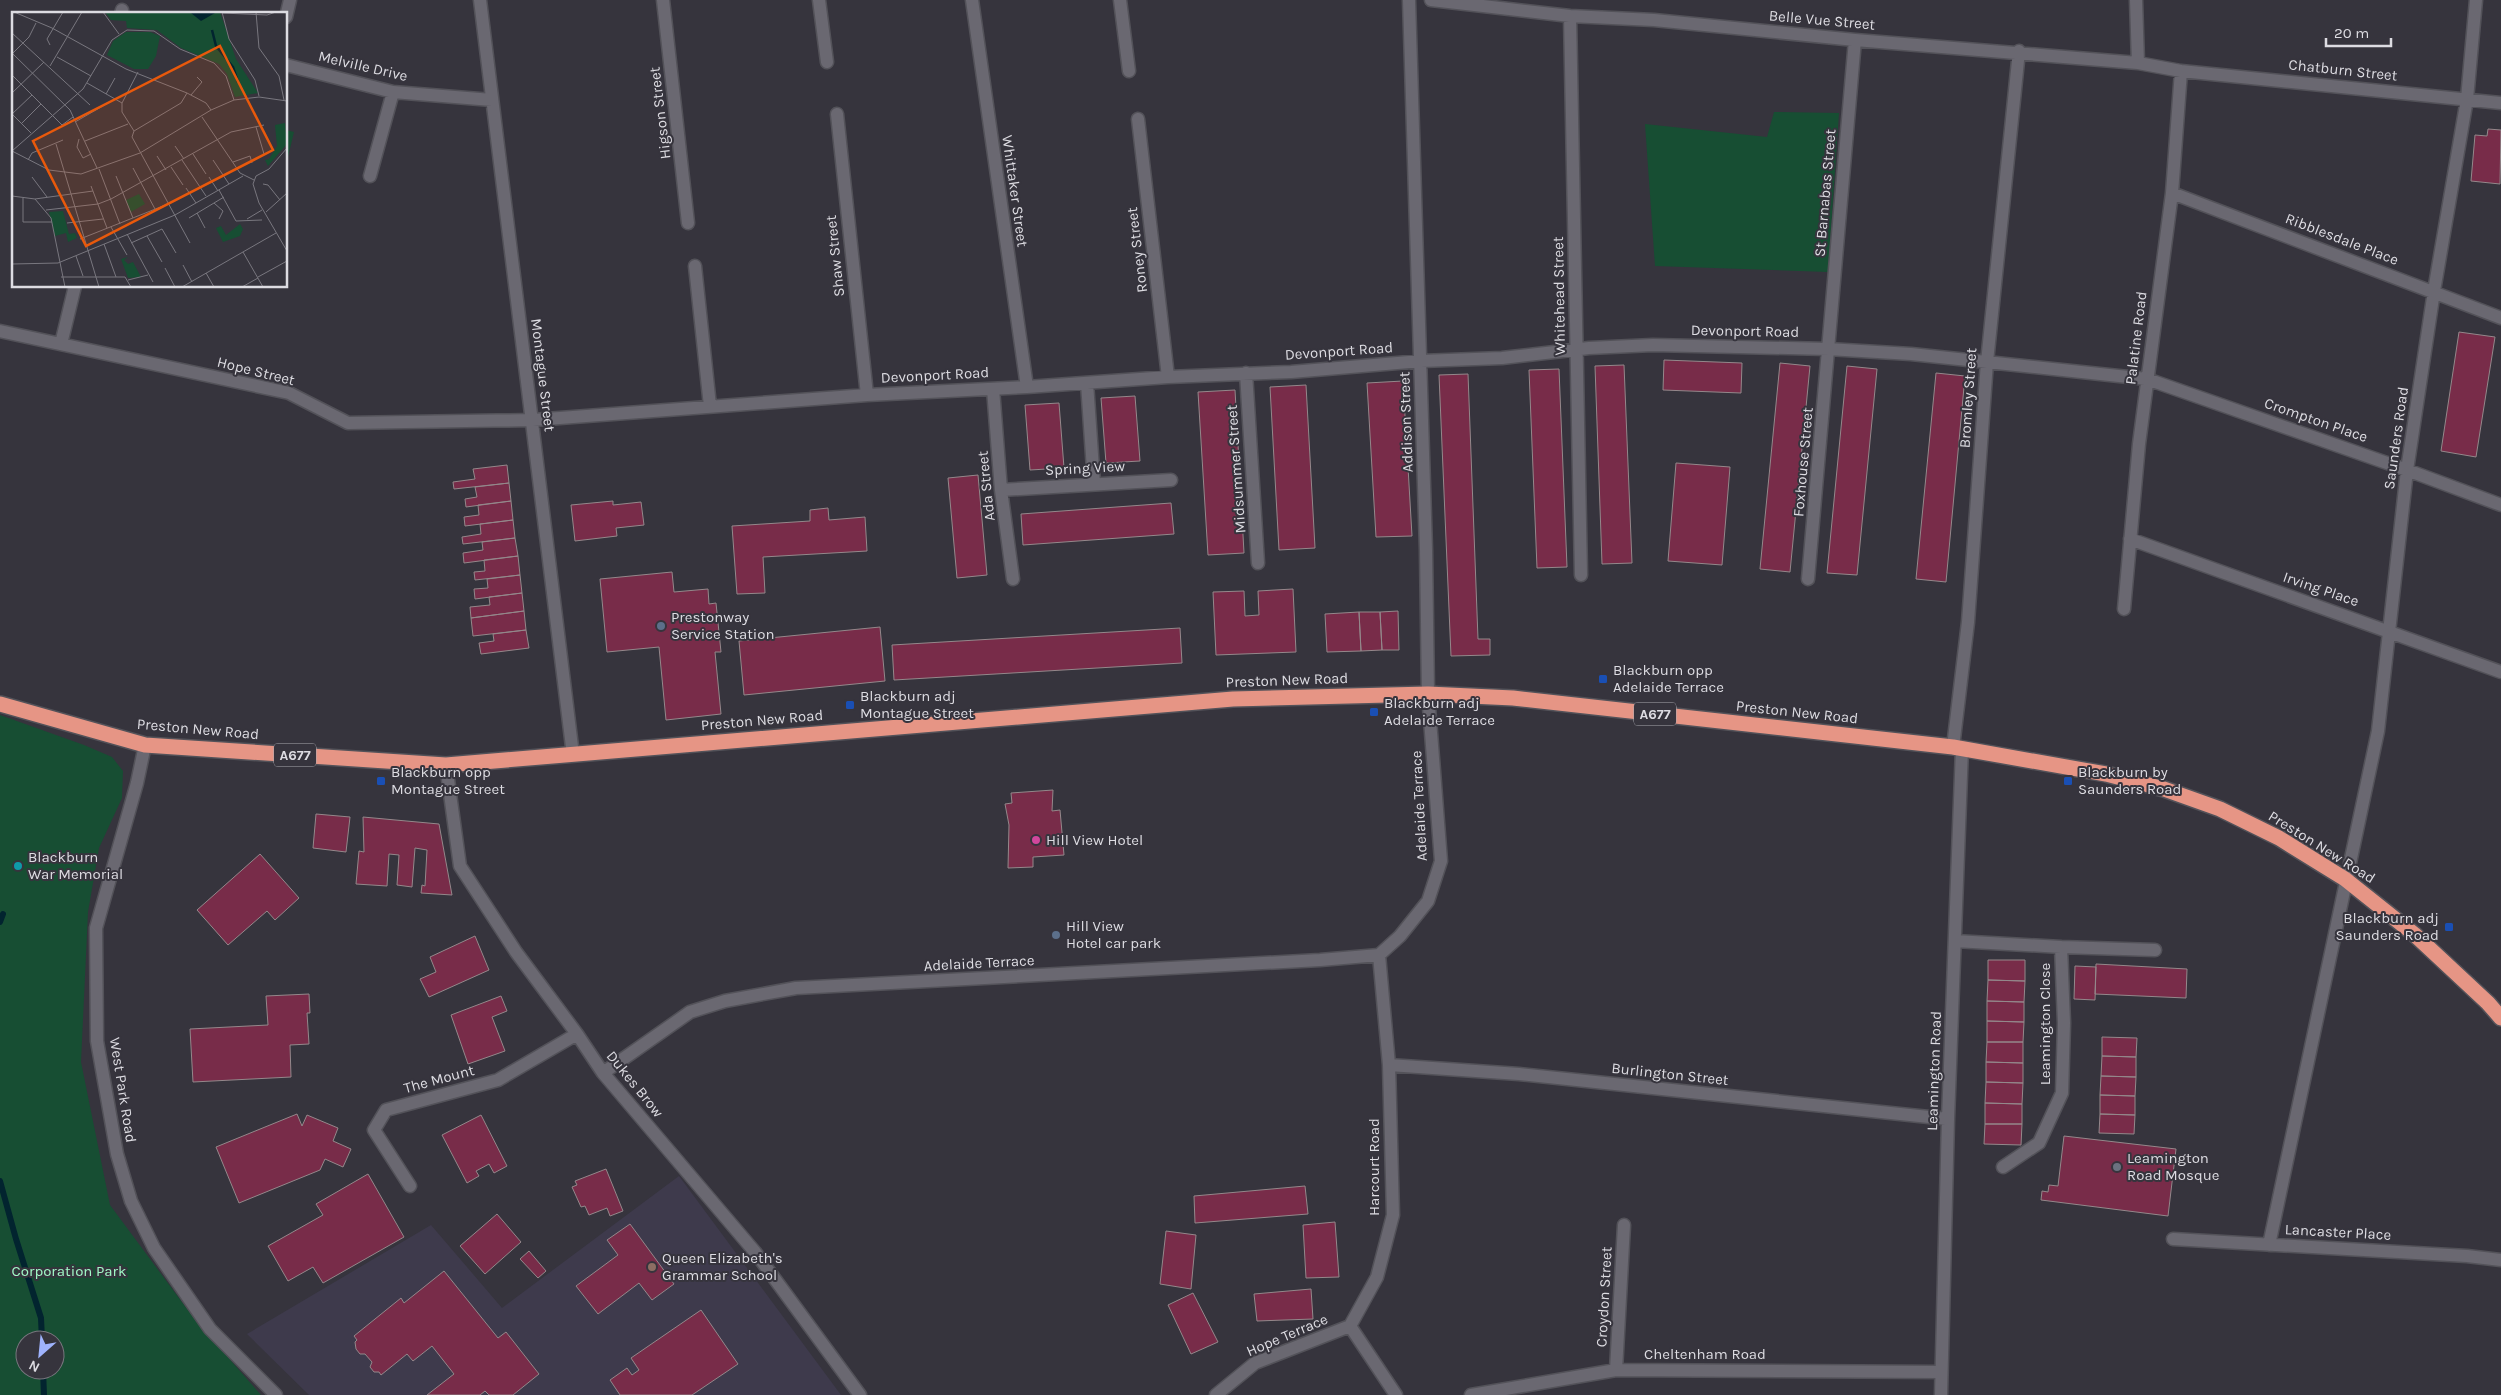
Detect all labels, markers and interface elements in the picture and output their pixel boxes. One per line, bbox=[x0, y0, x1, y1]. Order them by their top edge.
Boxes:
street label: Belle Vue Street bbox=[1768, 6, 1876, 34]
inset map bbox=[12, 12, 288, 288]
scale bar bbox=[2326, 15, 2391, 47]
text: 20 m bbox=[2334, 24, 2369, 42]
street label: Melville Drive bbox=[316, 47, 410, 85]
street label: Chatburn Street bbox=[2288, 55, 2399, 85]
street label: Higson Street bbox=[645, 65, 675, 160]
street label: St Barnabas Street bbox=[1810, 128, 1840, 258]
street label: Whittaker Street bbox=[998, 134, 1032, 248]
street label: Roney Street bbox=[1123, 206, 1151, 294]
street label: Ribblesdale Place bbox=[2283, 209, 2401, 269]
street label: Shaw Street bbox=[822, 214, 848, 298]
street label: Whitehead Street bbox=[1549, 236, 1569, 356]
street label: Palatine Road bbox=[2121, 290, 2151, 386]
street label: Montague Street bbox=[527, 317, 559, 433]
street label: Devonport Road bbox=[1691, 321, 1799, 341]
street label: Devonport Road bbox=[1284, 338, 1394, 364]
street label: Bromley Street bbox=[1956, 347, 1981, 449]
street label: Hope Street bbox=[215, 353, 297, 389]
street label: Devonport Road bbox=[880, 363, 990, 387]
street label: Addison Street bbox=[1395, 371, 1417, 473]
street label: Saunders Road bbox=[2380, 386, 2412, 490]
street label: Crompton Place bbox=[2262, 394, 2370, 446]
street label: Midsummer Street bbox=[1222, 404, 1249, 534]
street label: Foxhouse Street bbox=[1789, 406, 1817, 518]
street label: Ada Street bbox=[973, 450, 999, 522]
street label: Spring View bbox=[1044, 457, 1126, 479]
street label: Irving Place bbox=[2281, 568, 2361, 610]
place label: Prestonway Service Station bbox=[671, 608, 775, 643]
marker: Prestonway Service Station bbox=[655, 620, 667, 632]
place label: Blackburn opp Adelaide Terrace bbox=[1613, 661, 1724, 696]
street label: Preston New Road bbox=[1225, 669, 1349, 691]
marker: Blackburn opp Adelaide Terrace bbox=[1597, 673, 1609, 685]
place label: Blackburn adj Montague Street bbox=[860, 687, 974, 722]
place label: Blackburn adj Adelaide Terrace bbox=[1384, 694, 1495, 729]
street label: Preston New Road bbox=[1735, 697, 1859, 727]
marker: Blackburn adj Montague Street bbox=[844, 699, 856, 711]
road number: A677 bbox=[1634, 702, 1676, 726]
street label: Preston New Road bbox=[700, 706, 824, 734]
marker: Blackburn adj Adelaide Terrace bbox=[1368, 706, 1380, 718]
street label: Preston New Road bbox=[136, 715, 260, 743]
road number: A677 bbox=[274, 744, 316, 766]
street label: Adelaide Terrace bbox=[1407, 750, 1431, 862]
place label: Blackburn opp Montague Street bbox=[391, 763, 505, 798]
place label: Blackburn by Saunders Road bbox=[2078, 763, 2181, 798]
marker: Blackburn opp Montague Street bbox=[375, 775, 387, 787]
marker: Blackburn by Saunders Road bbox=[2062, 775, 2074, 787]
street label: Preston New Road bbox=[2265, 807, 2379, 887]
place label: Hill View Hotel bbox=[1046, 831, 1143, 849]
marker: Hill View Hotel bbox=[1030, 834, 1042, 846]
place label: Blackburn War Memorial bbox=[28, 848, 123, 883]
marker: Blackburn War Memorial bbox=[12, 860, 24, 872]
place label: Blackburn adj Saunders Road bbox=[2336, 909, 2439, 944]
place label: Hill View Hotel car park bbox=[1066, 917, 1161, 952]
marker: Blackburn adj Saunders Road bbox=[2443, 921, 2455, 933]
marker: Hill View Hotel car park bbox=[1050, 929, 1062, 941]
street label: Adelaide Terrace bbox=[923, 951, 1035, 975]
street label: Leamington Close bbox=[2036, 963, 2054, 1085]
street label: Leamington Road bbox=[1923, 1011, 1945, 1131]
street label: West Park Road bbox=[106, 1036, 140, 1144]
street label: Dukes Brow bbox=[603, 1047, 667, 1121]
street label: Burlington Street bbox=[1611, 1059, 1730, 1089]
street label: The Mount bbox=[402, 1061, 477, 1097]
street label: Harcourt Road bbox=[1365, 1118, 1383, 1216]
place label: Leamington Road Mosque bbox=[2127, 1149, 2219, 1184]
marker: Leamington Road Mosque bbox=[2111, 1161, 2123, 1173]
street label: Lancaster Place bbox=[2284, 1220, 2392, 1244]
street label: Croydon Street bbox=[1592, 1246, 1616, 1348]
place label: Queen Elizabeth's Grammar School bbox=[662, 1249, 783, 1284]
marker: Queen Elizabeth's Grammar School bbox=[646, 1261, 658, 1273]
park label: Corporation Park bbox=[12, 1262, 126, 1280]
street label: Hope Terrace bbox=[1243, 1310, 1331, 1360]
north arrow bbox=[15, 1330, 65, 1380]
street label: Cheltenham Road bbox=[1644, 1345, 1766, 1363]
text: N bbox=[26, 1356, 43, 1376]

